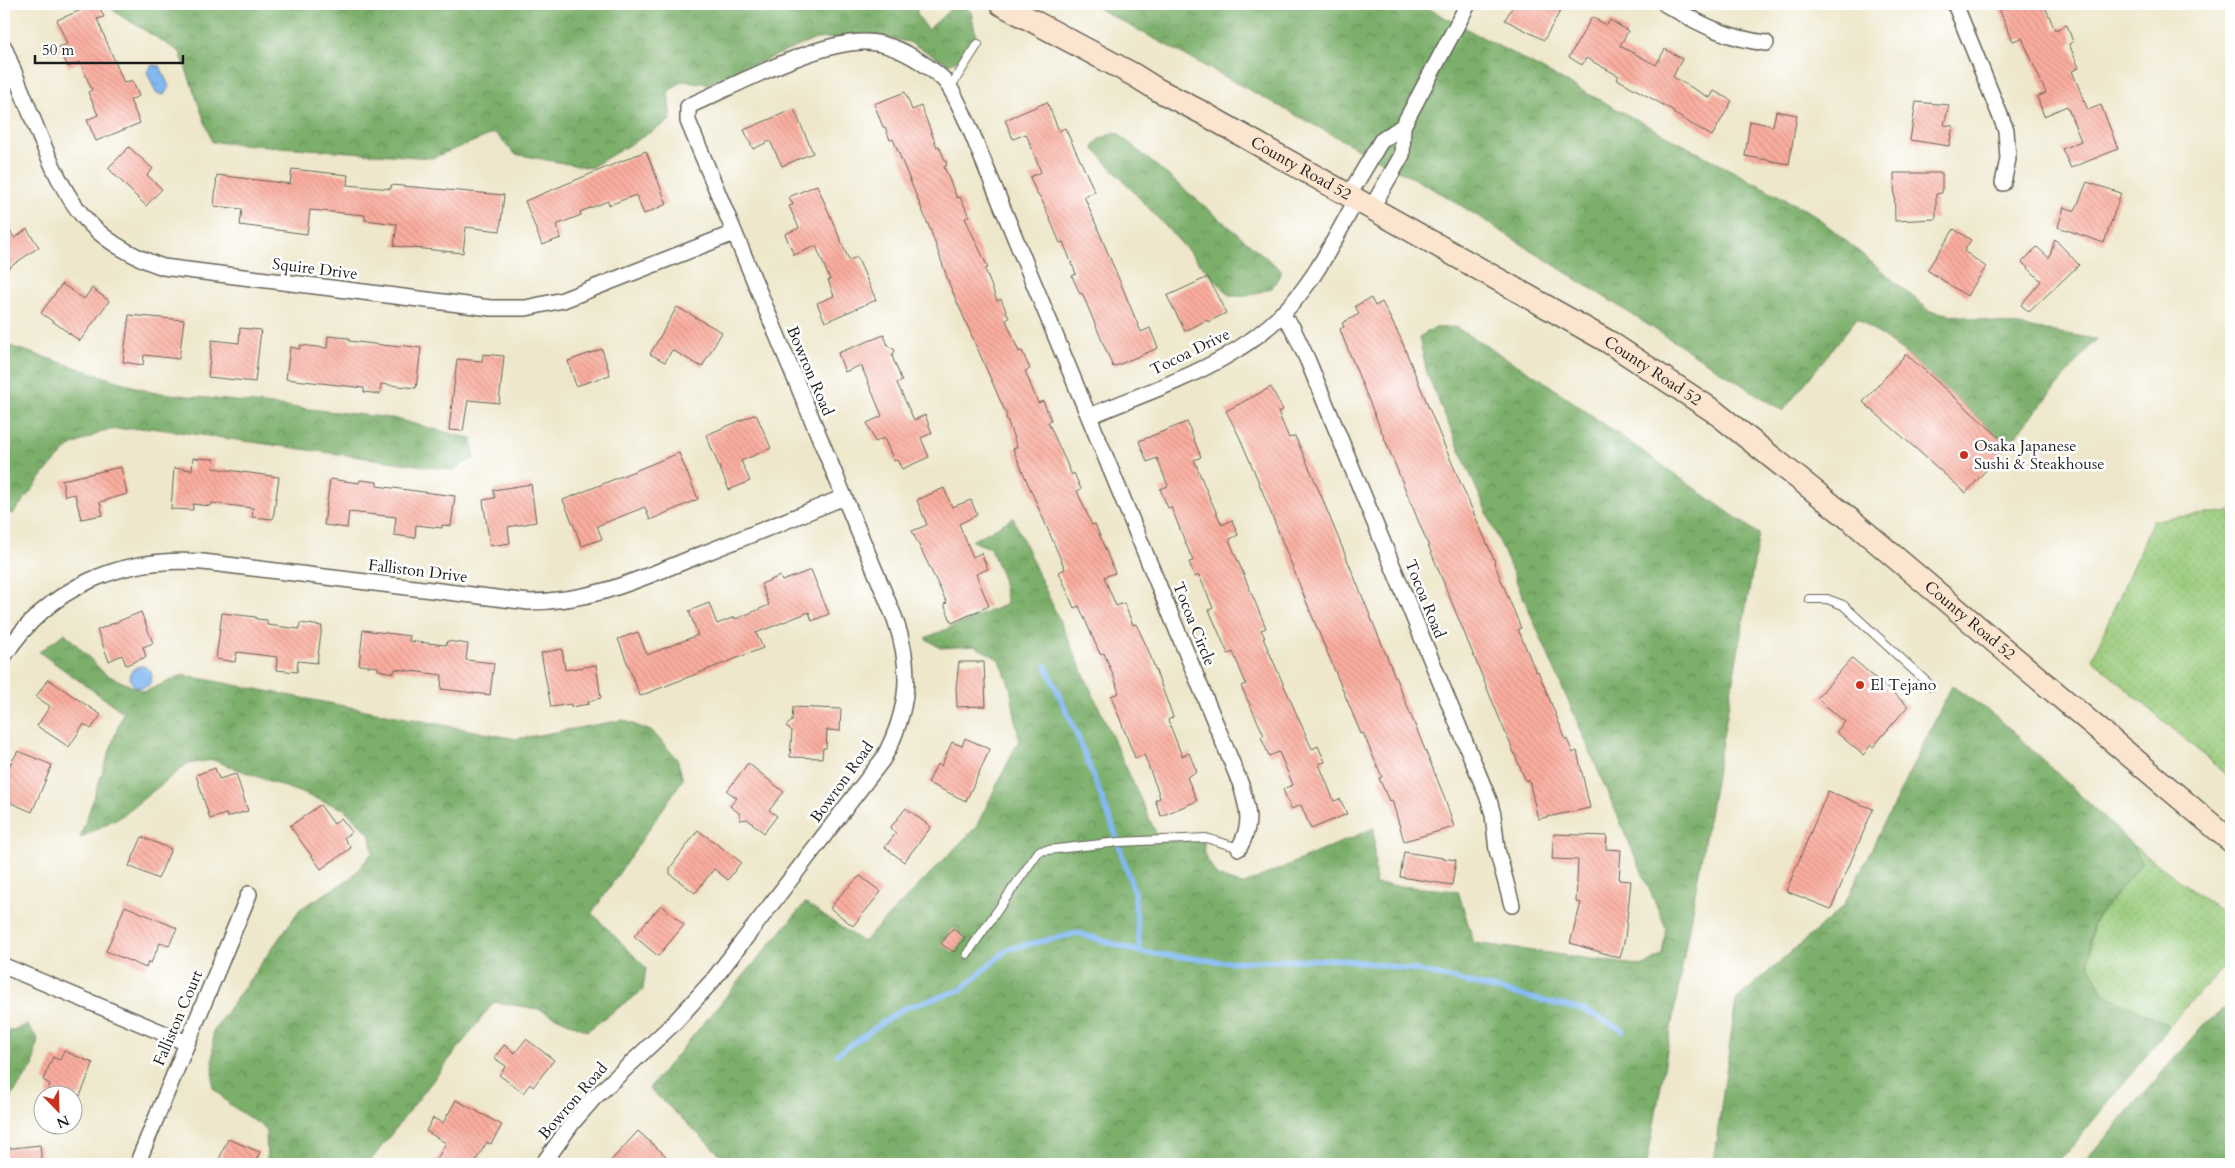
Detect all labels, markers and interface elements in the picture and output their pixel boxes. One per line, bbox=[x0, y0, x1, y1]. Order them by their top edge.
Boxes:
scale bar bbox=[35, 32, 182, 64]
text: 50 m bbox=[42, 40, 74, 60]
street label: County Road 52 bbox=[1246, 131, 1355, 205]
street label: Squire Drive bbox=[271, 253, 359, 285]
street label: Bowron Road bbox=[781, 323, 839, 420]
street label: Tocoa Drive bbox=[1146, 323, 1234, 381]
street label: County Road 52 bbox=[1600, 331, 1706, 411]
place label: Osaka Japanese Sushi & Steakhouse bbox=[1974, 435, 2105, 475]
marker: Osaka Japanese Sushi & Steakhouse bbox=[1958, 449, 1970, 461]
street label: Falliston Drive bbox=[367, 554, 469, 588]
street label: Tocoa Road bbox=[1399, 557, 1451, 642]
street label: County Road 52 bbox=[1920, 576, 2020, 665]
street label: Tocoa Circle bbox=[1167, 579, 1221, 669]
place label: El Tejano bbox=[1870, 674, 1937, 696]
marker: El Tejano bbox=[1854, 679, 1866, 691]
street label: Bowron Road bbox=[805, 737, 879, 827]
street label: Falliston Court bbox=[148, 967, 208, 1069]
street label: Bowron Road bbox=[533, 1057, 613, 1144]
north arrow bbox=[32, 1086, 82, 1136]
text: N bbox=[54, 1110, 72, 1133]

